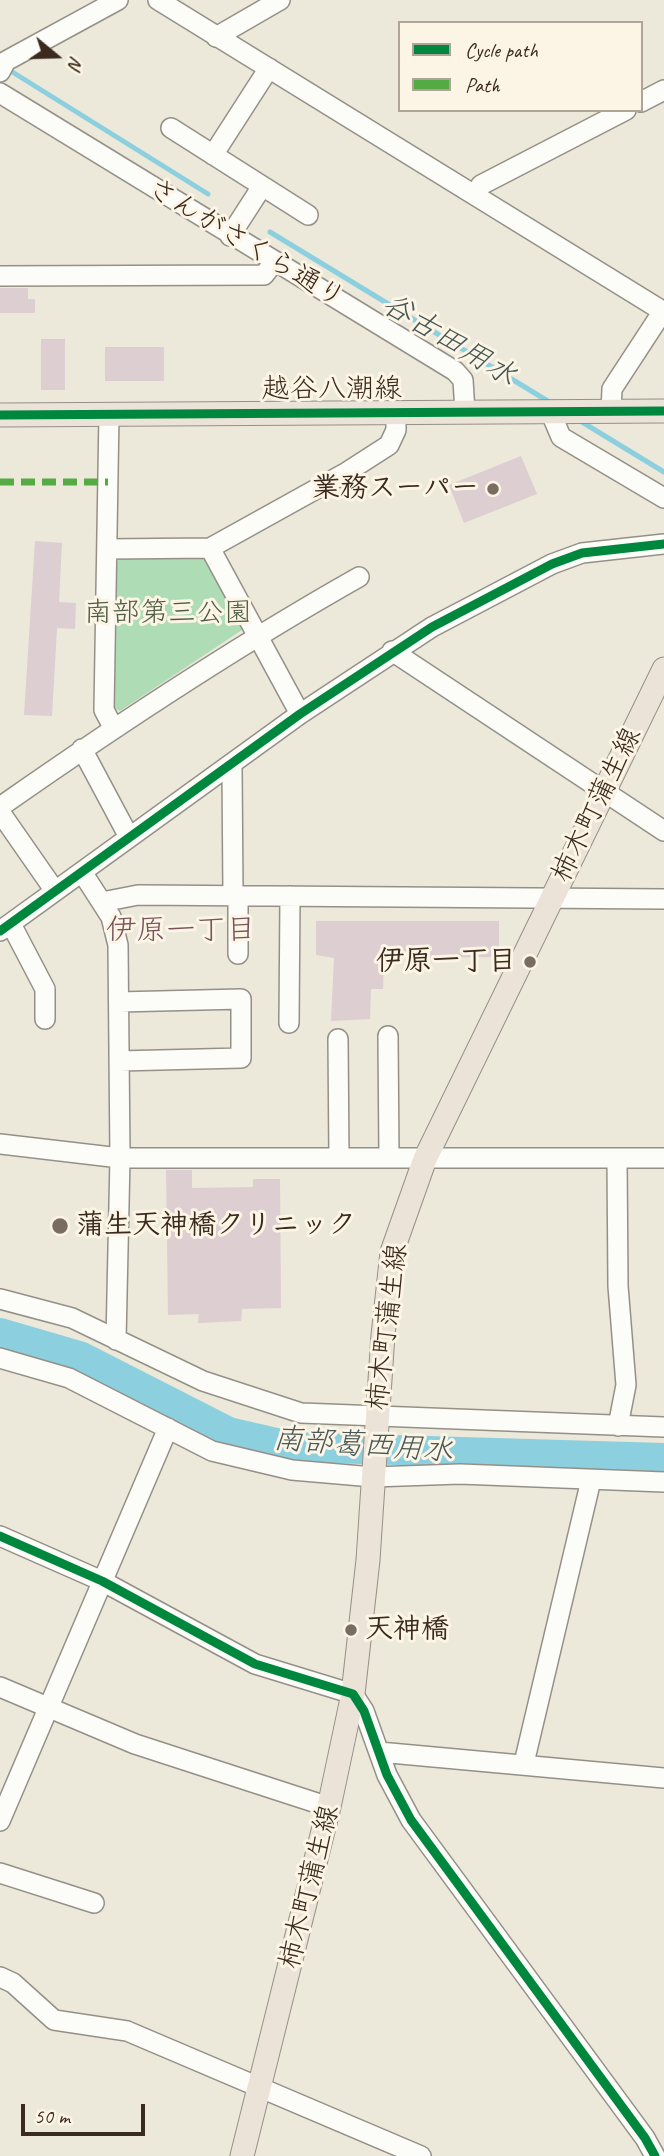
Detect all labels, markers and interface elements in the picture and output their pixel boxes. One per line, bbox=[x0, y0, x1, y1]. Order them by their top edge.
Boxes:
north arrow bbox=[21, 21, 91, 91]
legend bbox=[398, 21, 643, 112]
text: Cycle path bbox=[465, 37, 538, 63]
text: N bbox=[63, 53, 89, 72]
text: Path bbox=[465, 72, 500, 98]
street label: さんがさくら通り bbox=[141, 172, 351, 316]
water label: 谷古田用水 bbox=[375, 287, 523, 395]
street label: 越谷八潮線 bbox=[262, 373, 402, 407]
place label: 業務スーパー bbox=[312, 472, 479, 506]
marker: 業務スーパー bbox=[485, 481, 501, 497]
park label: 南部第三公園 bbox=[84, 597, 252, 631]
street label: 柿木町蒲生線 bbox=[545, 722, 649, 888]
district label: 伊原一丁目 bbox=[106, 913, 256, 949]
place label: 伊原一丁目 bbox=[376, 945, 516, 979]
marker: 伊原一丁目 bbox=[522, 954, 538, 970]
place label: 蒲生天神橋クリニック bbox=[76, 1209, 356, 1243]
marker: 蒲生天神橋クリニック bbox=[50, 1216, 70, 1236]
street label: 柿木町蒲生線 bbox=[361, 1242, 415, 1412]
water label: 南部葛西用水 bbox=[272, 1422, 454, 1470]
place label: 天神橋 bbox=[365, 1613, 449, 1647]
marker: 天神橋 bbox=[343, 1622, 359, 1638]
street label: 柿木町蒲生線 bbox=[273, 1801, 347, 1973]
scale bar bbox=[24, 2090, 149, 2134]
text: 50 m bbox=[34, 2103, 70, 2129]

